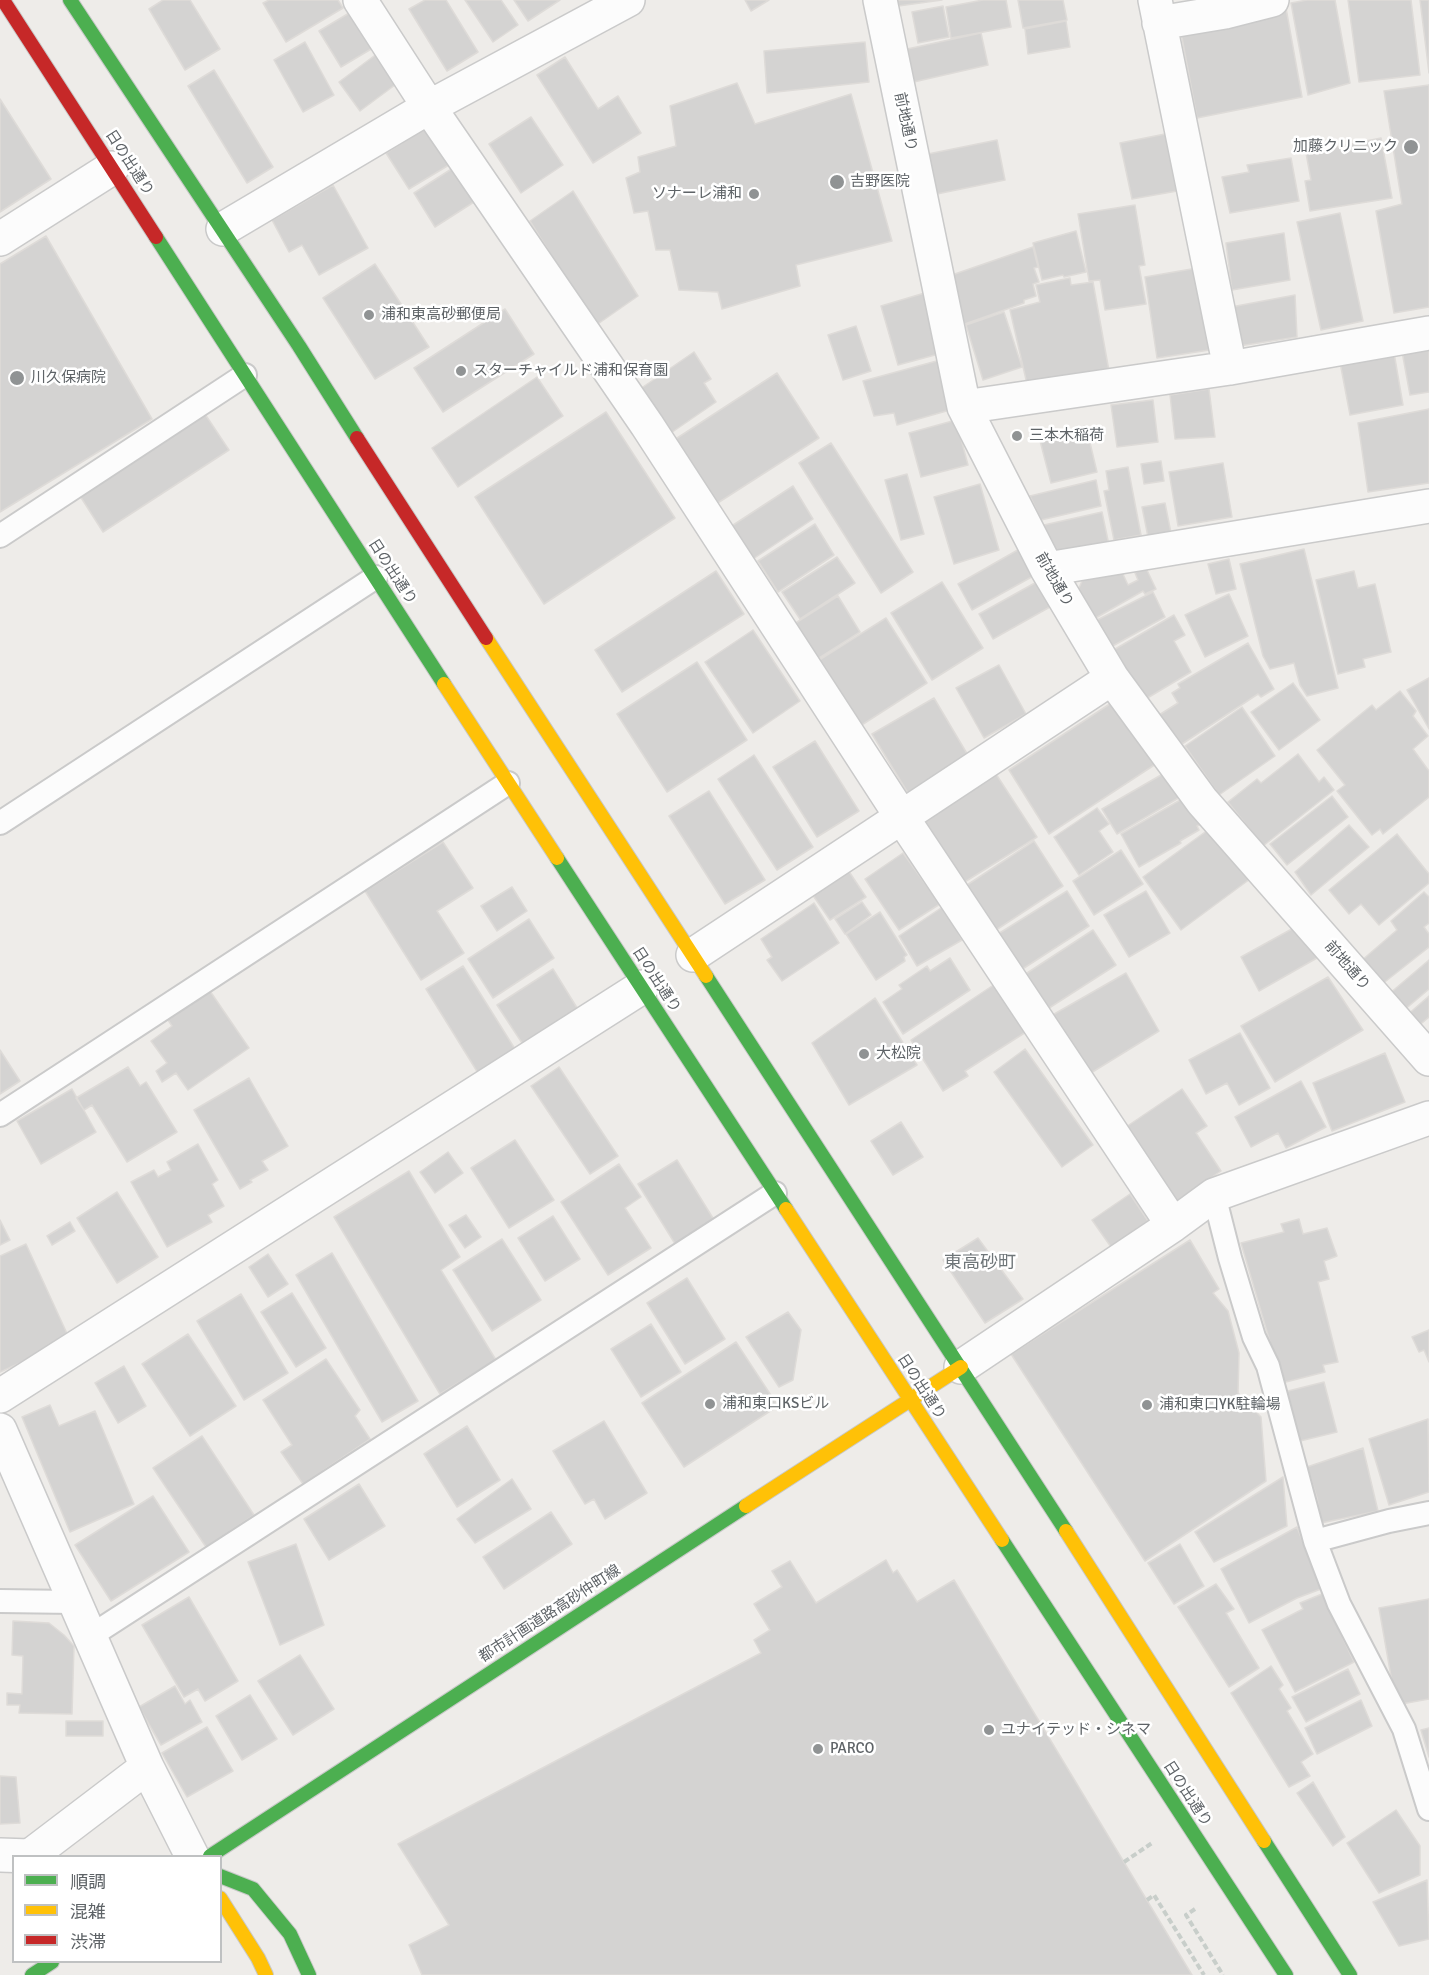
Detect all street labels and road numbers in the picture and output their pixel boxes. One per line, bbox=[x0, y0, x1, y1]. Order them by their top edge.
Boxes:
street label: 前地通り bbox=[890, 91, 920, 153]
street label: 日の出通り bbox=[101, 127, 157, 199]
street label: 日の出通り bbox=[364, 536, 420, 608]
street label: 前地通り bbox=[1031, 550, 1077, 610]
street label: 前地通り bbox=[1321, 937, 1373, 995]
street label: 日の出通り bbox=[628, 944, 684, 1016]
street label: 日の出通り bbox=[893, 1351, 949, 1423]
street label: 都市計画道路高砂仲町線 bbox=[476, 1562, 624, 1666]
street label: 日の出通り bbox=[1159, 1758, 1215, 1830]

